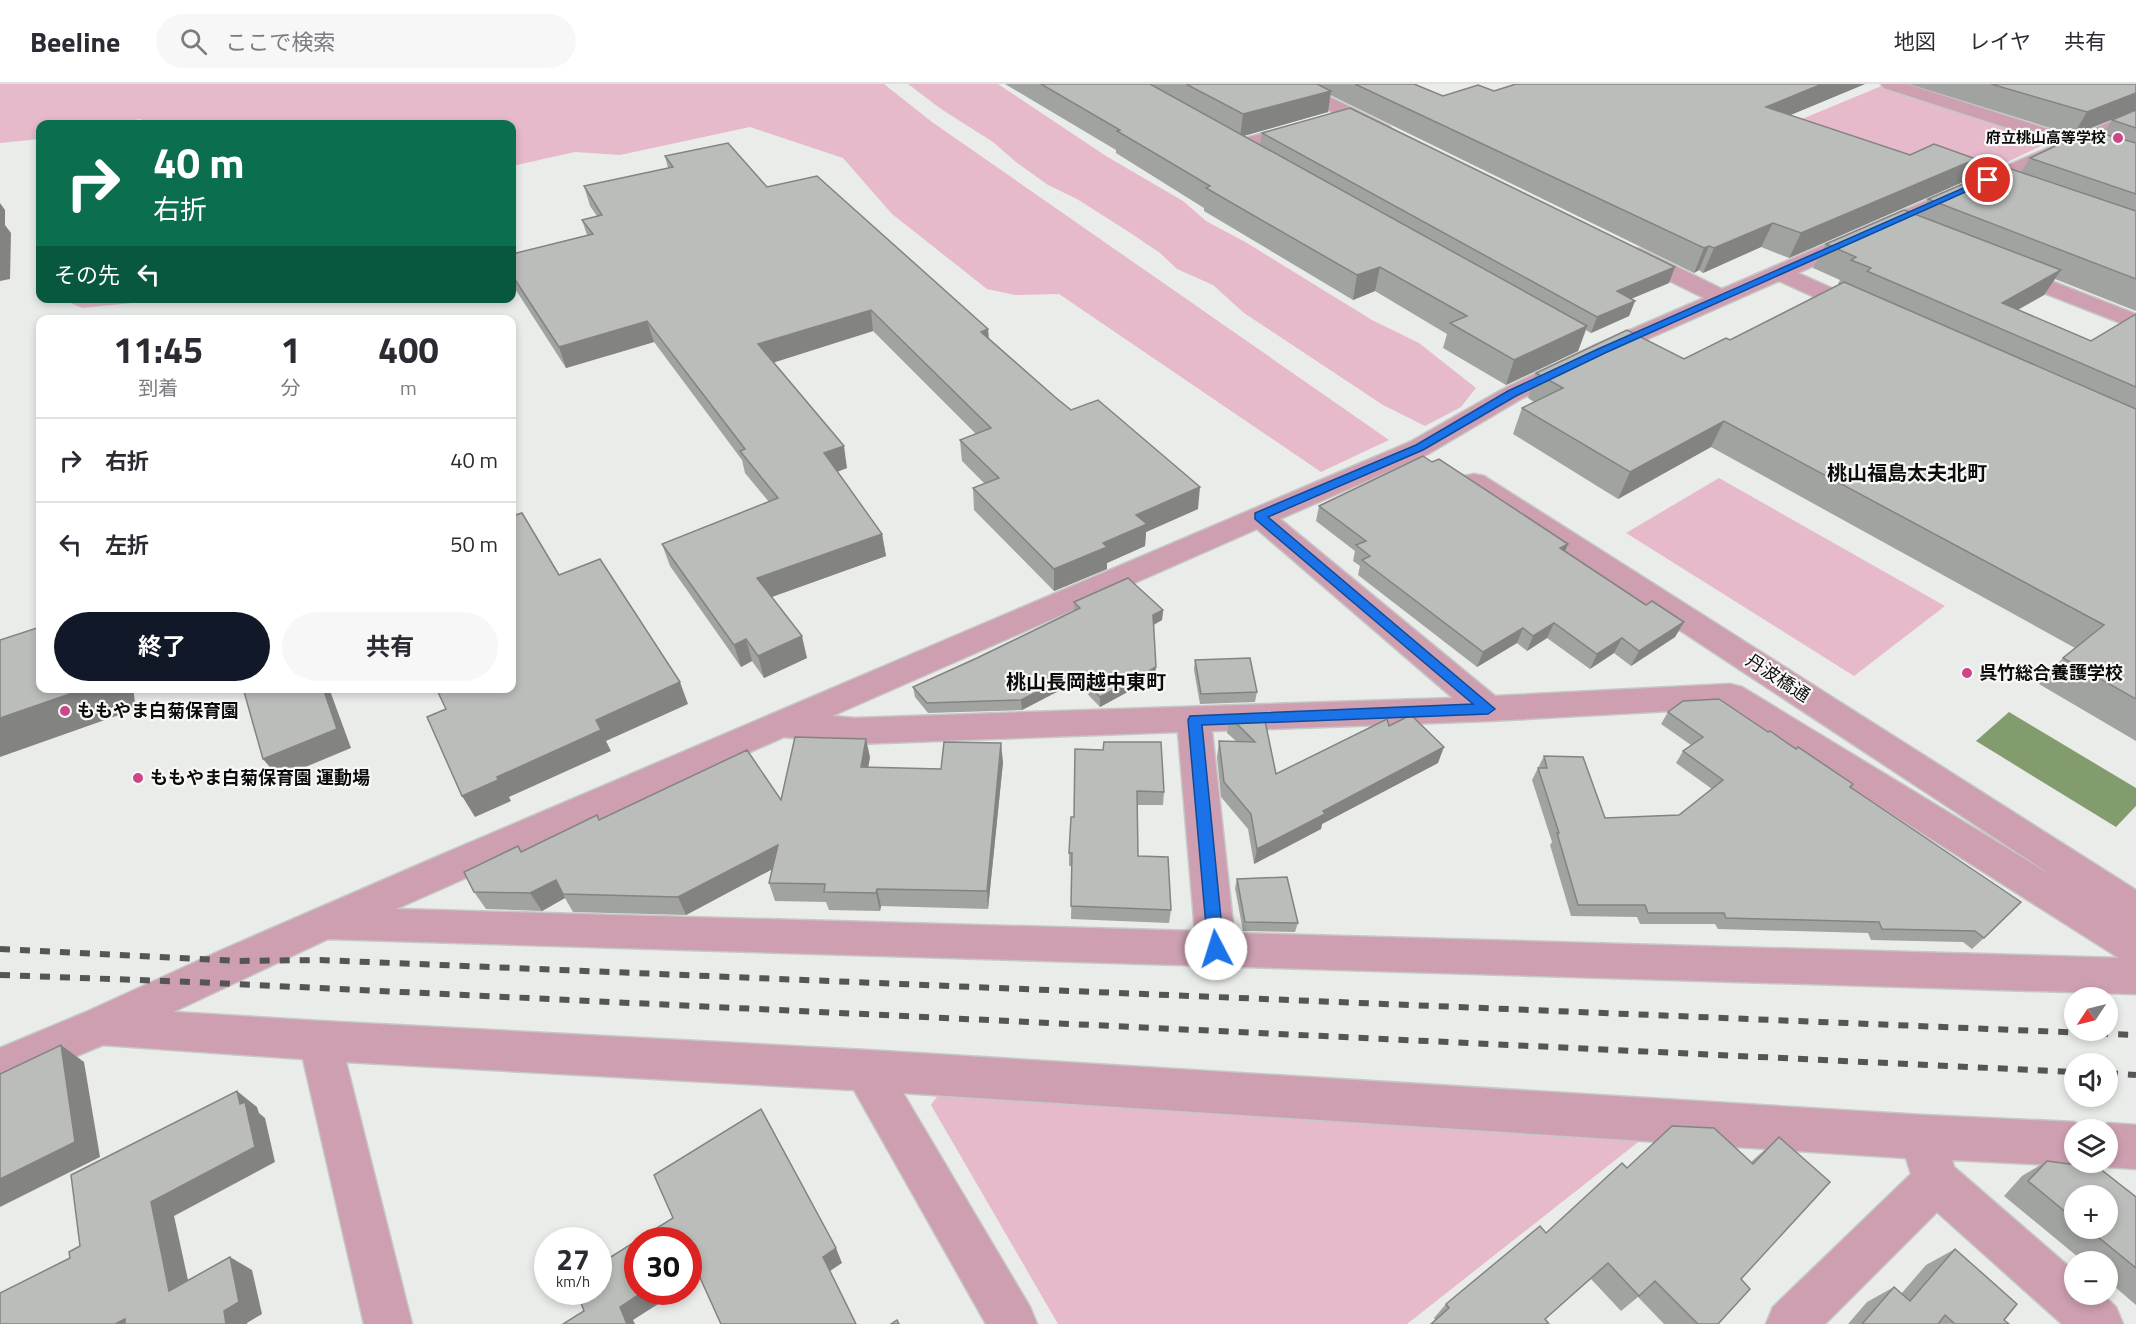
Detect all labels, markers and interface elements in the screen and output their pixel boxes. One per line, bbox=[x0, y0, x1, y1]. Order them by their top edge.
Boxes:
search box bbox=[156, 14, 576, 68]
text: Beeline bbox=[30, 20, 120, 63]
icon: search bbox=[177, 25, 210, 58]
text: ここで検索 bbox=[225, 25, 335, 59]
text: 地図 bbox=[1894, 25, 1936, 57]
text: レイヤ bbox=[1969, 25, 2031, 57]
text: 共有 bbox=[2064, 25, 2106, 57]
place label: 府立桃山高等学校 bbox=[1986, 126, 2106, 149]
text: 40 m bbox=[153, 130, 245, 194]
marker: 府立桃山高等学校 bbox=[2111, 131, 2125, 145]
icon: right bbox=[54, 144, 132, 222]
pin bbox=[1962, 154, 2013, 205]
icon: arrive bbox=[1971, 163, 2004, 196]
text: 右折 bbox=[153, 188, 207, 229]
text: その先 bbox=[54, 258, 120, 292]
icon: left bbox=[132, 258, 165, 291]
text: 11:45 bbox=[113, 322, 203, 377]
text: 1 bbox=[281, 322, 301, 377]
text: 400 bbox=[378, 322, 439, 377]
text: 到着 bbox=[138, 372, 178, 403]
text: 分 bbox=[281, 372, 301, 403]
text: m bbox=[400, 372, 417, 403]
text: 40 m bbox=[450, 443, 498, 477]
icon: right bbox=[54, 444, 87, 477]
text: 右折 bbox=[105, 444, 149, 478]
district label: 桃山福島太夫北町 bbox=[1827, 457, 1987, 488]
text: 50 m bbox=[450, 527, 498, 561]
icon: left bbox=[54, 528, 87, 561]
text: 左折 bbox=[105, 528, 149, 562]
button: 終了 bbox=[54, 612, 270, 681]
button: 共有 bbox=[282, 612, 498, 681]
street label: 丹波橋通 bbox=[1741, 647, 1816, 709]
place label: 呉竹総合養護学校 bbox=[1979, 659, 2123, 686]
district label: 桃山長岡越中東町 bbox=[1006, 666, 1166, 697]
marker: 呉竹総合養護学校 bbox=[1960, 666, 1974, 680]
place label: ももやま白菊保育園 bbox=[77, 697, 239, 724]
marker: ももやま白菊保育園 bbox=[58, 704, 72, 718]
place label: ももやま白菊保育園 運動場 bbox=[150, 764, 370, 791]
marker: ももやま白菊保育園 運動場 bbox=[131, 771, 145, 785]
position arrow bbox=[1184, 917, 1248, 981]
north arrow bbox=[2064, 987, 2118, 1041]
map controls bbox=[2064, 987, 2118, 1305]
button: sound bbox=[2064, 1053, 2118, 1107]
button: layers bbox=[2064, 1119, 2118, 1173]
button: + bbox=[2064, 1185, 2118, 1239]
speed limit sign: 30 bbox=[624, 1227, 702, 1305]
text: 27 bbox=[556, 1236, 590, 1282]
button: − bbox=[2064, 1251, 2118, 1305]
text: km/h bbox=[556, 1270, 590, 1293]

